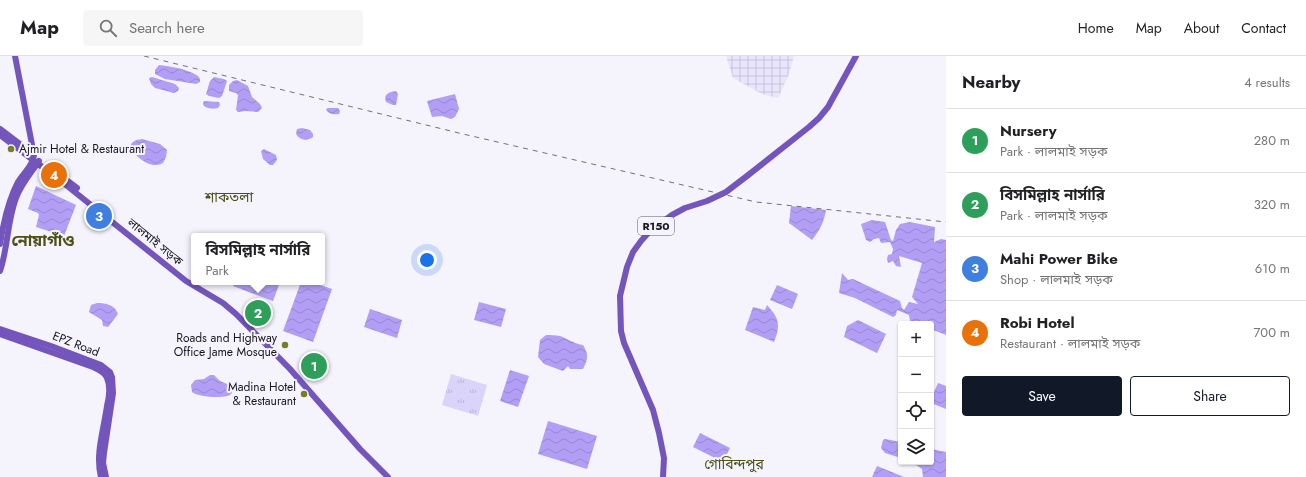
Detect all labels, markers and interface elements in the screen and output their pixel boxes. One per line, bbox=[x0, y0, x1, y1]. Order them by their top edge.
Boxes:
search box bbox=[83, 10, 363, 46]
text: Map bbox=[20, 14, 59, 41]
icon: search bbox=[97, 17, 119, 39]
text: Search here bbox=[129, 17, 205, 39]
text: Home bbox=[1078, 18, 1114, 38]
text: Map bbox=[1136, 18, 1162, 38]
text: About bbox=[1184, 18, 1219, 38]
text: Contact bbox=[1241, 18, 1286, 38]
text: Nearby bbox=[962, 70, 1020, 94]
text: 4 results bbox=[1244, 73, 1290, 92]
text: Nursery bbox=[1000, 120, 1057, 142]
text: 1 bbox=[972, 131, 978, 150]
text: 280 m bbox=[1254, 131, 1290, 150]
place label: Ajmir Hotel & Restaurant bbox=[19, 140, 144, 158]
text: Park · লালমাই সড়ক bbox=[1000, 142, 1107, 161]
marker: Ajmir Hotel & Restaurant bbox=[6, 144, 16, 154]
pin: 4 bbox=[41, 160, 67, 190]
text: বিসমিল্লাহ নার্সারি bbox=[1000, 184, 1105, 206]
district label: শাকতলা bbox=[204, 187, 253, 207]
text: 2 bbox=[971, 195, 979, 214]
text: 320 m bbox=[1254, 195, 1290, 214]
pin: 3 bbox=[86, 201, 112, 231]
text: Park · লালমাই সড়ক bbox=[1000, 206, 1107, 225]
street label: লালমাই সড়ক bbox=[123, 213, 187, 270]
road number: R150 bbox=[638, 217, 674, 235]
district label: নোয়াগাঁও bbox=[11, 229, 75, 252]
popup bbox=[191, 233, 325, 285]
text: বিসমিল্লাহ নার্সারি bbox=[206, 239, 310, 261]
text: Mahi Power Bike bbox=[1000, 248, 1118, 270]
your location bbox=[417, 250, 437, 270]
text: 3 bbox=[971, 259, 979, 278]
text: 610 m bbox=[1255, 259, 1290, 278]
text: Park bbox=[206, 261, 229, 280]
text: Shop · লালমাই সড়ক bbox=[1000, 270, 1113, 289]
pin: 2 bbox=[245, 298, 271, 328]
text: Robi Hotel bbox=[1000, 312, 1075, 334]
map controls bbox=[898, 321, 934, 465]
button: + bbox=[898, 321, 934, 357]
text: 4 bbox=[970, 323, 980, 342]
text: 700 m bbox=[1254, 323, 1290, 342]
street label: EPZ Road bbox=[50, 327, 102, 361]
place label: Roads and Highway Office Jame Mosque bbox=[174, 329, 278, 361]
text: Restaurant · লালমাই সড়ক bbox=[1000, 334, 1140, 353]
marker: Roads and Highway Office Jame Mosque bbox=[280, 340, 290, 350]
pin: 1 bbox=[301, 351, 327, 381]
button: − bbox=[898, 357, 934, 393]
button: Save bbox=[962, 376, 1122, 416]
button: Share bbox=[1130, 376, 1290, 416]
place label: Madina Hotel & Restaurant bbox=[228, 378, 296, 410]
marker: Madina Hotel & Restaurant bbox=[299, 389, 309, 399]
button: locate bbox=[898, 393, 934, 429]
button: layers bbox=[898, 429, 934, 465]
district label: গোবিন্দপুর bbox=[704, 454, 764, 474]

